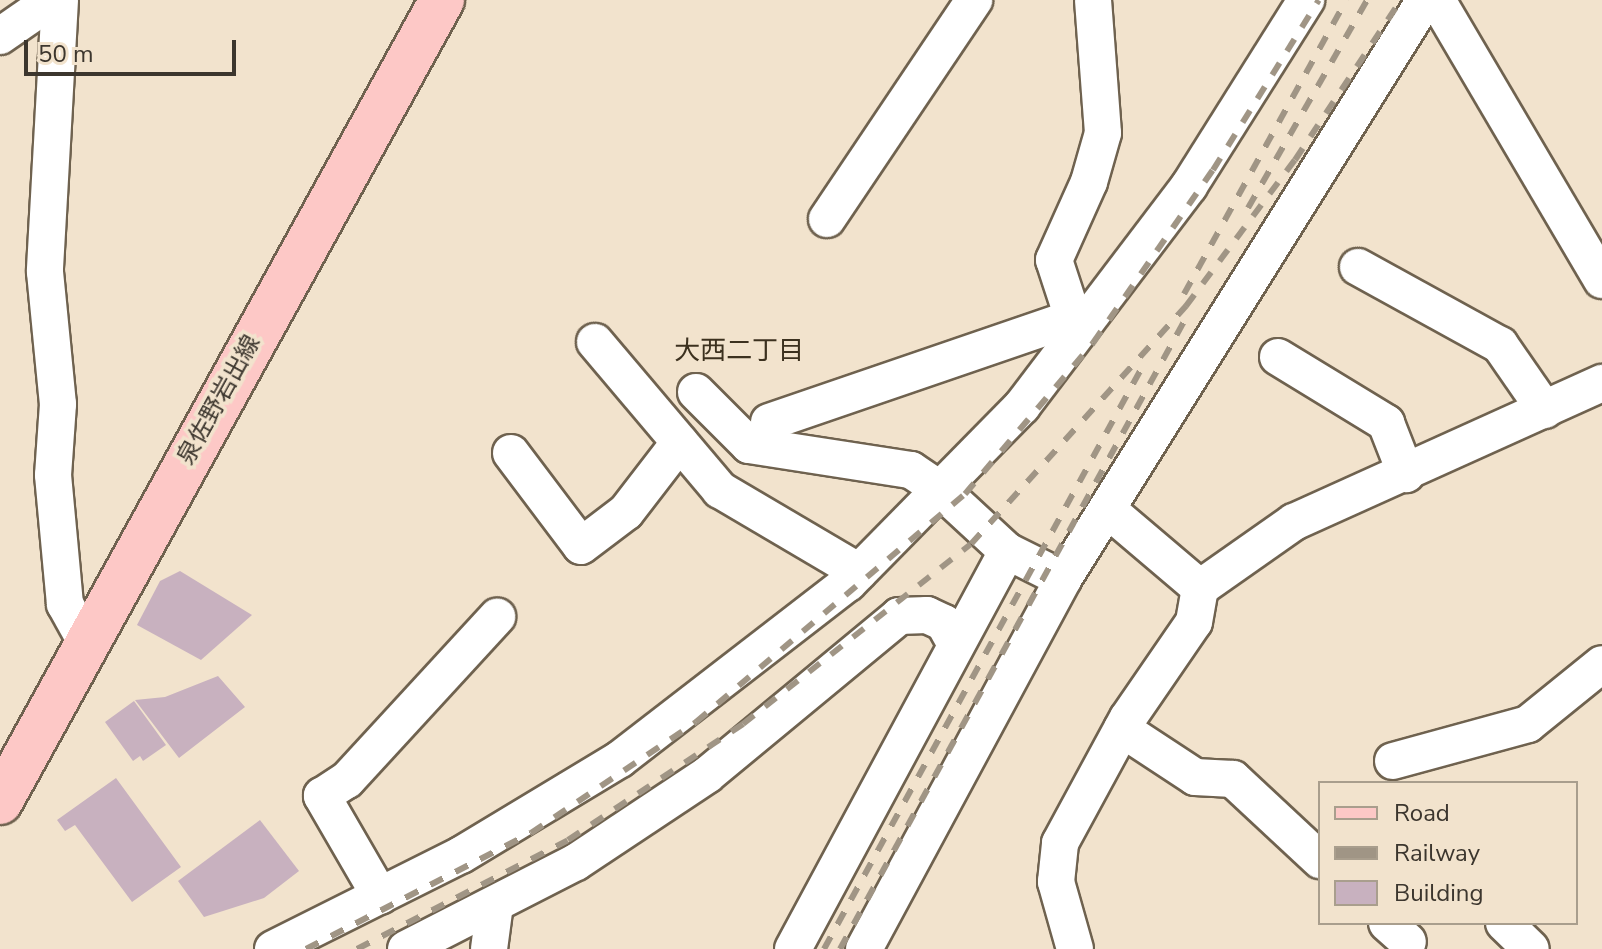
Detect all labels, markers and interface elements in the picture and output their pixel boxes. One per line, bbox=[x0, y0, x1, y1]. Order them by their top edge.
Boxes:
scale bar bbox=[28, 24, 240, 74]
text: 50 m bbox=[38, 38, 94, 70]
street label: 泉佐野岩出線 bbox=[171, 330, 267, 470]
district label: 大西二丁目 bbox=[674, 335, 804, 367]
legend bbox=[1318, 781, 1578, 925]
text: Road bbox=[1394, 797, 1450, 829]
text: Railway bbox=[1394, 837, 1480, 869]
text: Building bbox=[1394, 877, 1484, 909]

